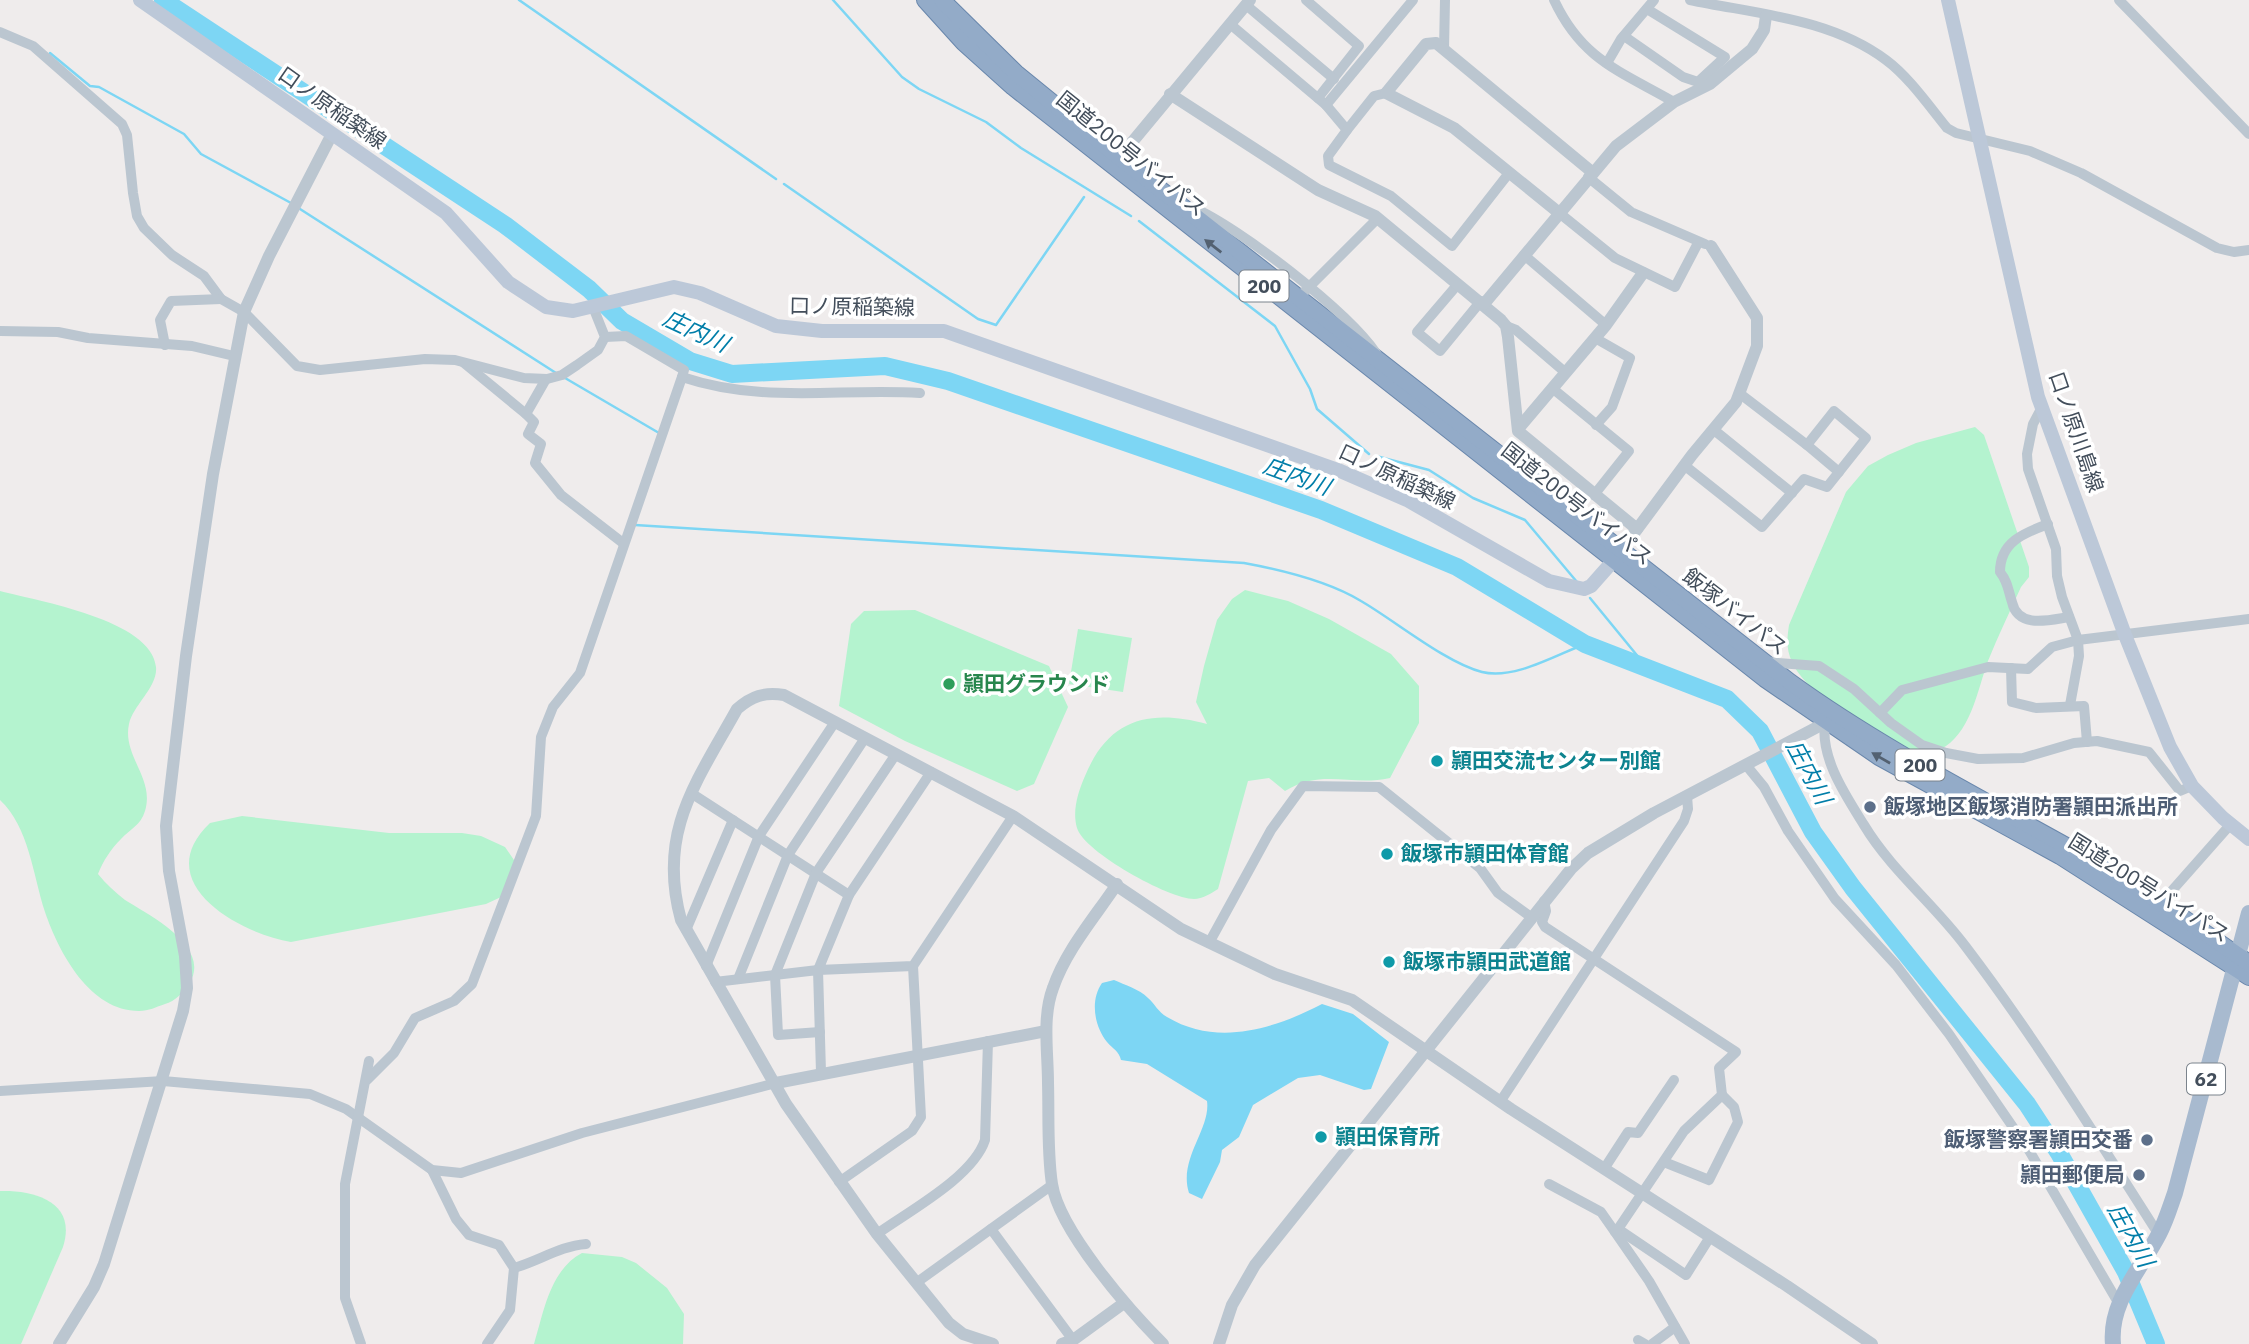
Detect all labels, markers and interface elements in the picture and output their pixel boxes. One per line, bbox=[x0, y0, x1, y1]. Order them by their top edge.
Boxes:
street label: 口ノ原稲築線 bbox=[273, 60, 392, 155]
street label: 国道200号バイパス bbox=[1051, 84, 1212, 222]
one-way arrow bbox=[1204, 240, 1222, 254]
road number: 200 bbox=[1240, 270, 1288, 302]
street label: 口ノ原稲築線 bbox=[789, 291, 915, 321]
water label: 庄内川 bbox=[659, 302, 737, 360]
street label: 口ノ原川島線 bbox=[2043, 368, 2111, 496]
street label: 国道200号バイパス bbox=[1496, 435, 1659, 571]
street label: 口ノ原稲築線 bbox=[1334, 437, 1460, 515]
water label: 庄内川 bbox=[1260, 449, 1338, 502]
street label: 飯塚バイパス bbox=[1678, 562, 1794, 661]
place label: 頴田グラウンド bbox=[963, 669, 1110, 697]
marker: 頴田グラウンド bbox=[941, 676, 957, 692]
water label: 庄内川 bbox=[1780, 734, 1841, 812]
place label: 頴田交流センター別館 bbox=[1451, 746, 1661, 774]
road number: 200 bbox=[1896, 750, 1944, 780]
one-way arrow bbox=[1871, 752, 1890, 764]
marker: 頴田交流センター別館 bbox=[1429, 753, 1445, 769]
place label: 飯塚地区飯塚消防署頴田派出所 bbox=[1883, 792, 2178, 820]
marker: 飯塚地区飯塚消防署頴田派出所 bbox=[1862, 799, 1878, 815]
street label: 国道200号バイパス bbox=[2064, 826, 2235, 948]
place label: 飯塚市頴田体育館 bbox=[1400, 839, 1569, 867]
marker: 飯塚市頴田体育館 bbox=[1379, 846, 1395, 862]
place label: 飯塚市頴田武道館 bbox=[1402, 947, 1571, 975]
marker: 飯塚市頴田武道館 bbox=[1381, 954, 1397, 970]
road number: 62 bbox=[2187, 1064, 2225, 1094]
place label: 頴田保育所 bbox=[1335, 1122, 1440, 1150]
place label: 飯塚警察署頴田交番 bbox=[1943, 1125, 2133, 1153]
marker: 頴田保育所 bbox=[1313, 1129, 1329, 1145]
marker: 飯塚警察署頴田交番 bbox=[2139, 1132, 2155, 1148]
place label: 頴田郵便局 bbox=[2020, 1160, 2125, 1188]
marker: 頴田郵便局 bbox=[2131, 1167, 2147, 1183]
water label: 庄内川 bbox=[2102, 1197, 2163, 1275]

